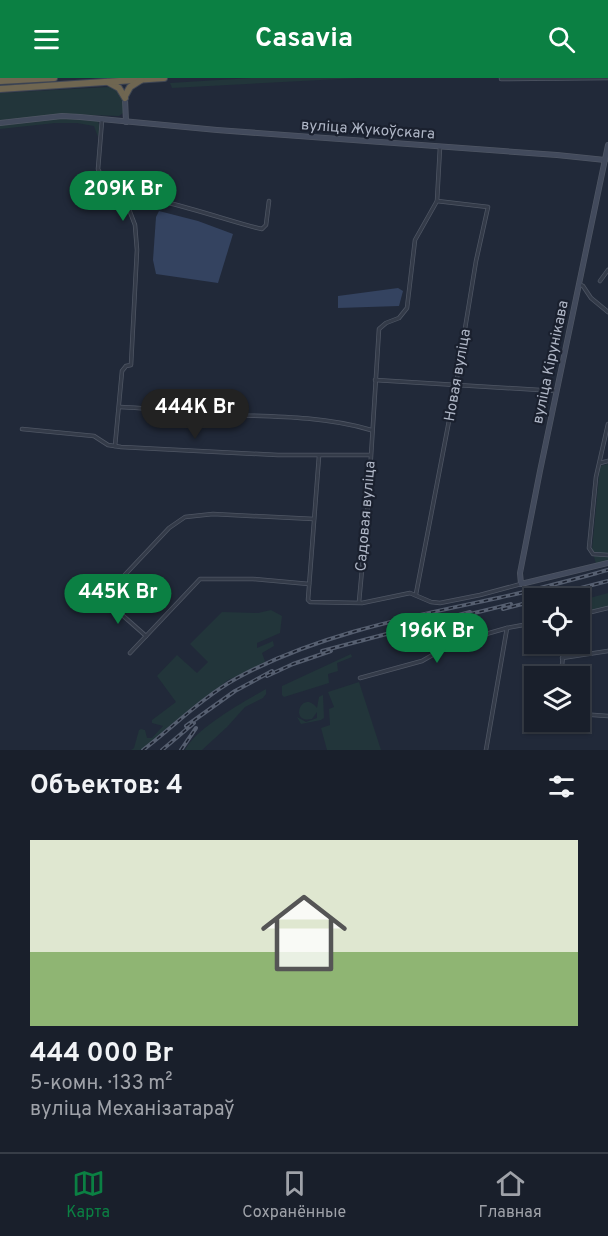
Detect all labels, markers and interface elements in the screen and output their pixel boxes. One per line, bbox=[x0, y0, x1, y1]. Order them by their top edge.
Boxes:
text: Casavia bbox=[255, 22, 353, 56]
icon: menu bbox=[30, 23, 63, 56]
icon: search bbox=[545, 23, 578, 56]
street label: вуліца Жукоўскага bbox=[300, 116, 435, 145]
pin: 209K Br bbox=[68, 171, 178, 222]
text: 209K Br bbox=[84, 177, 162, 203]
street label: вуліца Кірунікава bbox=[529, 299, 574, 426]
street label: Новая вуліца bbox=[441, 327, 476, 423]
pin: 444K Br bbox=[140, 389, 250, 440]
text: 444K Br bbox=[155, 395, 235, 421]
street label: Садовая вуліца bbox=[352, 460, 381, 572]
pin: 445K Br bbox=[63, 574, 173, 625]
text: 445K Br bbox=[78, 580, 158, 606]
map controls bbox=[524, 588, 590, 732]
button: locate bbox=[524, 588, 590, 654]
pin: 196K Br bbox=[382, 613, 492, 664]
text: 196K Br bbox=[400, 619, 474, 645]
button: layers bbox=[524, 666, 590, 732]
text: Объектов: 4 bbox=[30, 770, 183, 803]
icon: filters bbox=[545, 770, 578, 803]
icon: home bbox=[250, 879, 358, 987]
text: 444 000 Br bbox=[30, 1038, 173, 1071]
text: 5-комн. · 133 m² bbox=[30, 1071, 173, 1097]
text: вуліца Механізатараў bbox=[30, 1097, 235, 1123]
tab: Карта bbox=[66, 1167, 110, 1223]
tab: Сохранённые bbox=[242, 1167, 346, 1223]
tab: Главная bbox=[478, 1167, 542, 1223]

